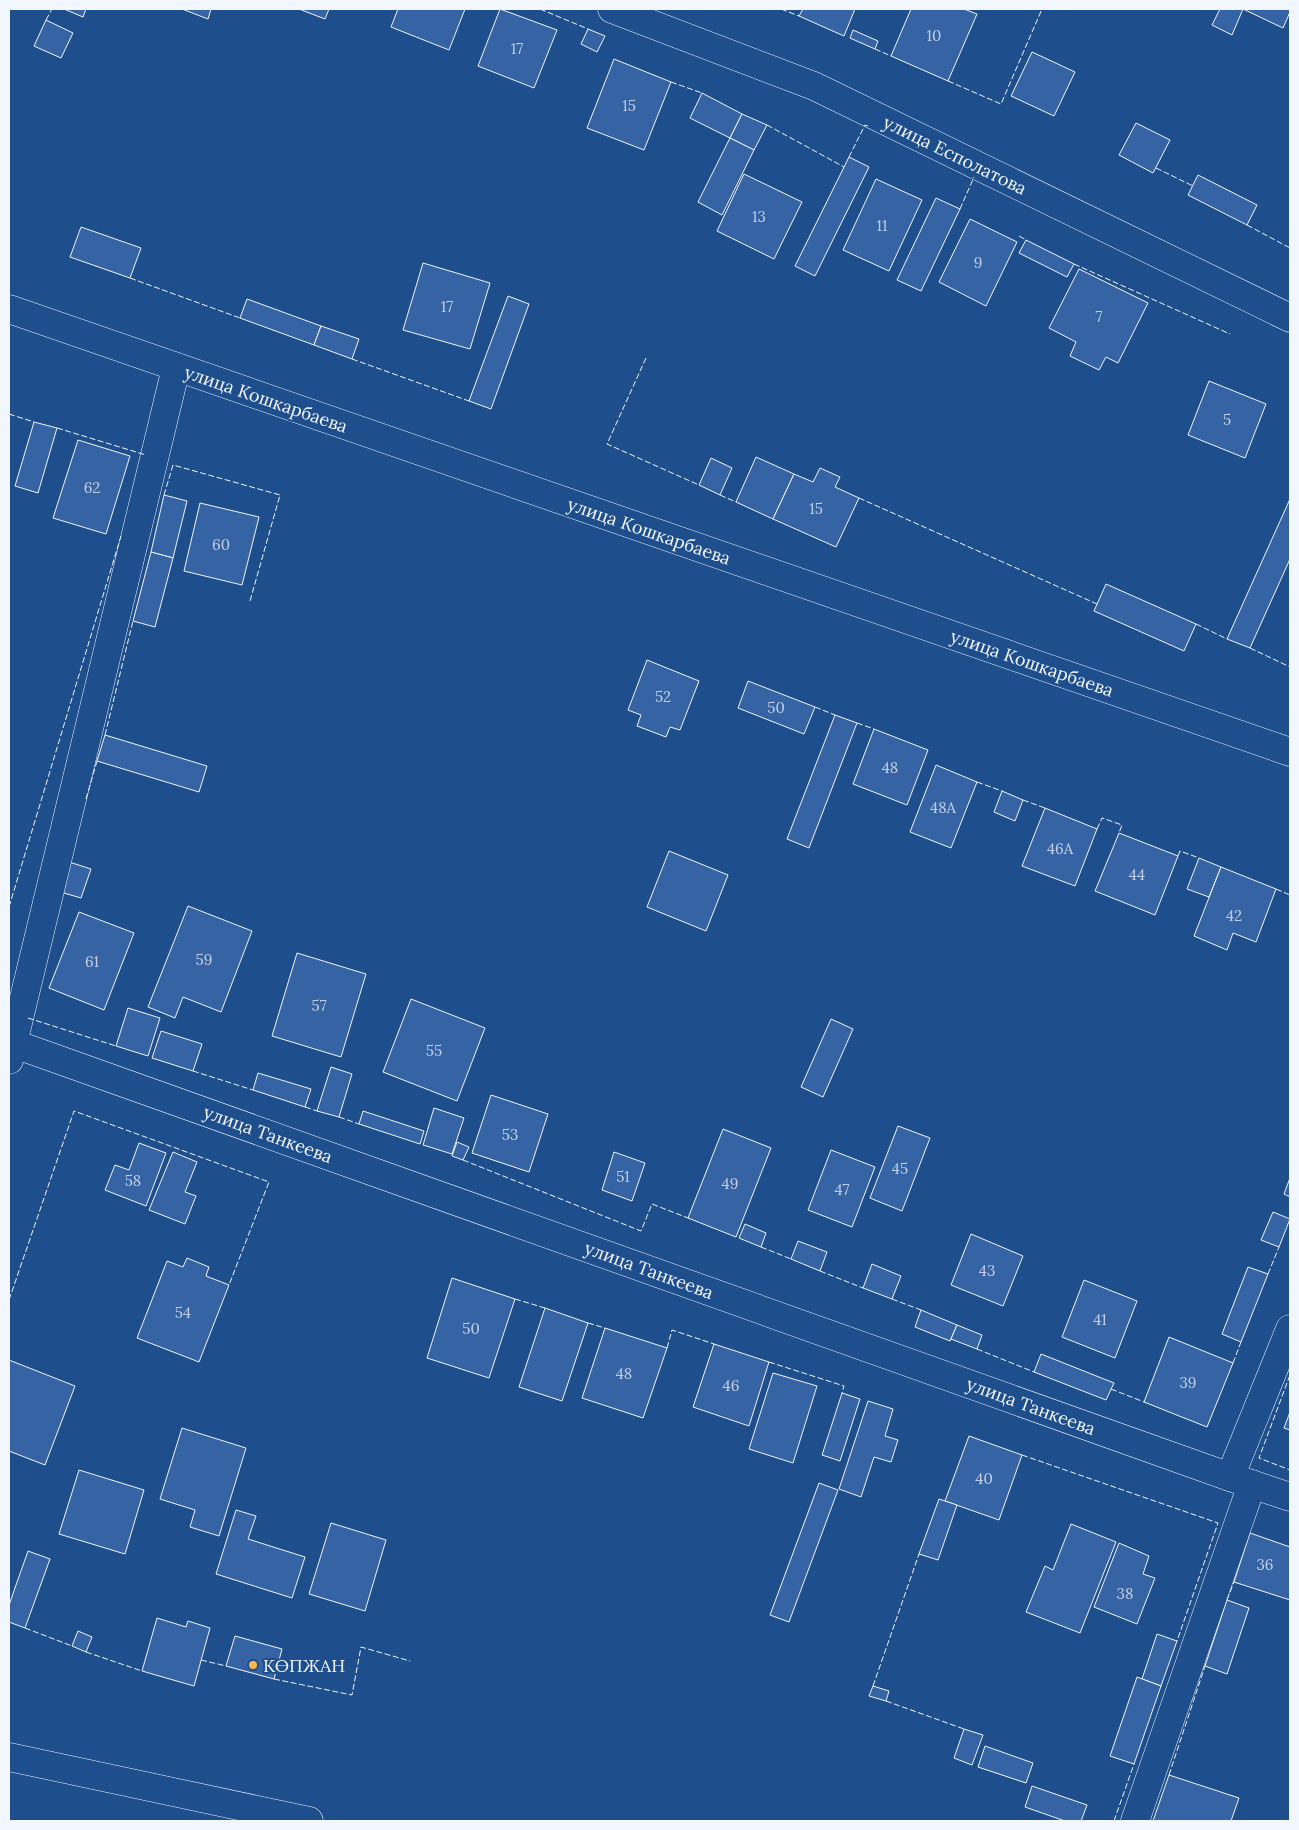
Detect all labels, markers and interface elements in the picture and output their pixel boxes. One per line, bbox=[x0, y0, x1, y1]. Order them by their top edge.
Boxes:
house number: 10 bbox=[927, 26, 941, 45]
house number: 17 bbox=[511, 39, 523, 58]
house number: 15 bbox=[622, 96, 636, 115]
street label: улица Есполатова bbox=[879, 110, 1031, 200]
house number: 13 bbox=[752, 207, 766, 226]
house number: 11 bbox=[877, 216, 887, 235]
house number: 9 bbox=[974, 253, 982, 272]
house number: 17 bbox=[441, 297, 453, 316]
house number: 7 bbox=[1096, 307, 1103, 326]
street label: улица Кошкарбаева bbox=[181, 360, 351, 438]
house number: 5 bbox=[1223, 410, 1231, 429]
house number: 62 bbox=[84, 478, 100, 497]
street label: улица Кошкарбаева bbox=[564, 492, 734, 570]
house number: 15 bbox=[809, 499, 823, 518]
house number: 60 bbox=[212, 535, 230, 554]
street label: улица Кошкарбаева bbox=[947, 624, 1117, 702]
house number: 52 bbox=[655, 687, 671, 706]
house number: 50 bbox=[767, 698, 785, 717]
house number: 48 bbox=[882, 758, 898, 777]
house number: 48А bbox=[930, 798, 957, 817]
house number: 46А bbox=[1047, 839, 1074, 858]
house number: 44 bbox=[1129, 865, 1145, 884]
house number: 42 bbox=[1226, 906, 1242, 925]
house number: 59 bbox=[196, 950, 212, 969]
house number: 61 bbox=[85, 952, 99, 971]
house number: 57 bbox=[311, 996, 327, 1015]
house number: 55 bbox=[426, 1041, 442, 1060]
street label: улица Танкеева bbox=[200, 1100, 336, 1168]
house number: 53 bbox=[502, 1125, 518, 1144]
house number: 45 bbox=[892, 1159, 908, 1178]
house number: 51 bbox=[616, 1167, 630, 1186]
house number: 58 bbox=[125, 1171, 141, 1190]
house number: 49 bbox=[722, 1174, 738, 1193]
house number: 47 bbox=[834, 1180, 850, 1199]
street label: улица Танкеева bbox=[581, 1236, 717, 1304]
house number: 43 bbox=[979, 1261, 995, 1280]
house number: 54 bbox=[175, 1303, 191, 1322]
house number: 41 bbox=[1093, 1310, 1107, 1329]
house number: 50 bbox=[462, 1319, 480, 1338]
house number: 48 bbox=[616, 1364, 632, 1383]
street label: улица Танкеева bbox=[963, 1372, 1099, 1440]
house number: 39 bbox=[1179, 1373, 1197, 1392]
house number: 46 bbox=[723, 1376, 739, 1395]
house number: 40 bbox=[975, 1469, 993, 1488]
house number: 36 bbox=[1256, 1555, 1274, 1574]
house number: 38 bbox=[1117, 1584, 1133, 1603]
place label: КӨПЖАН bbox=[263, 1654, 345, 1677]
marker: КӨПЖАН bbox=[247, 1659, 259, 1671]

